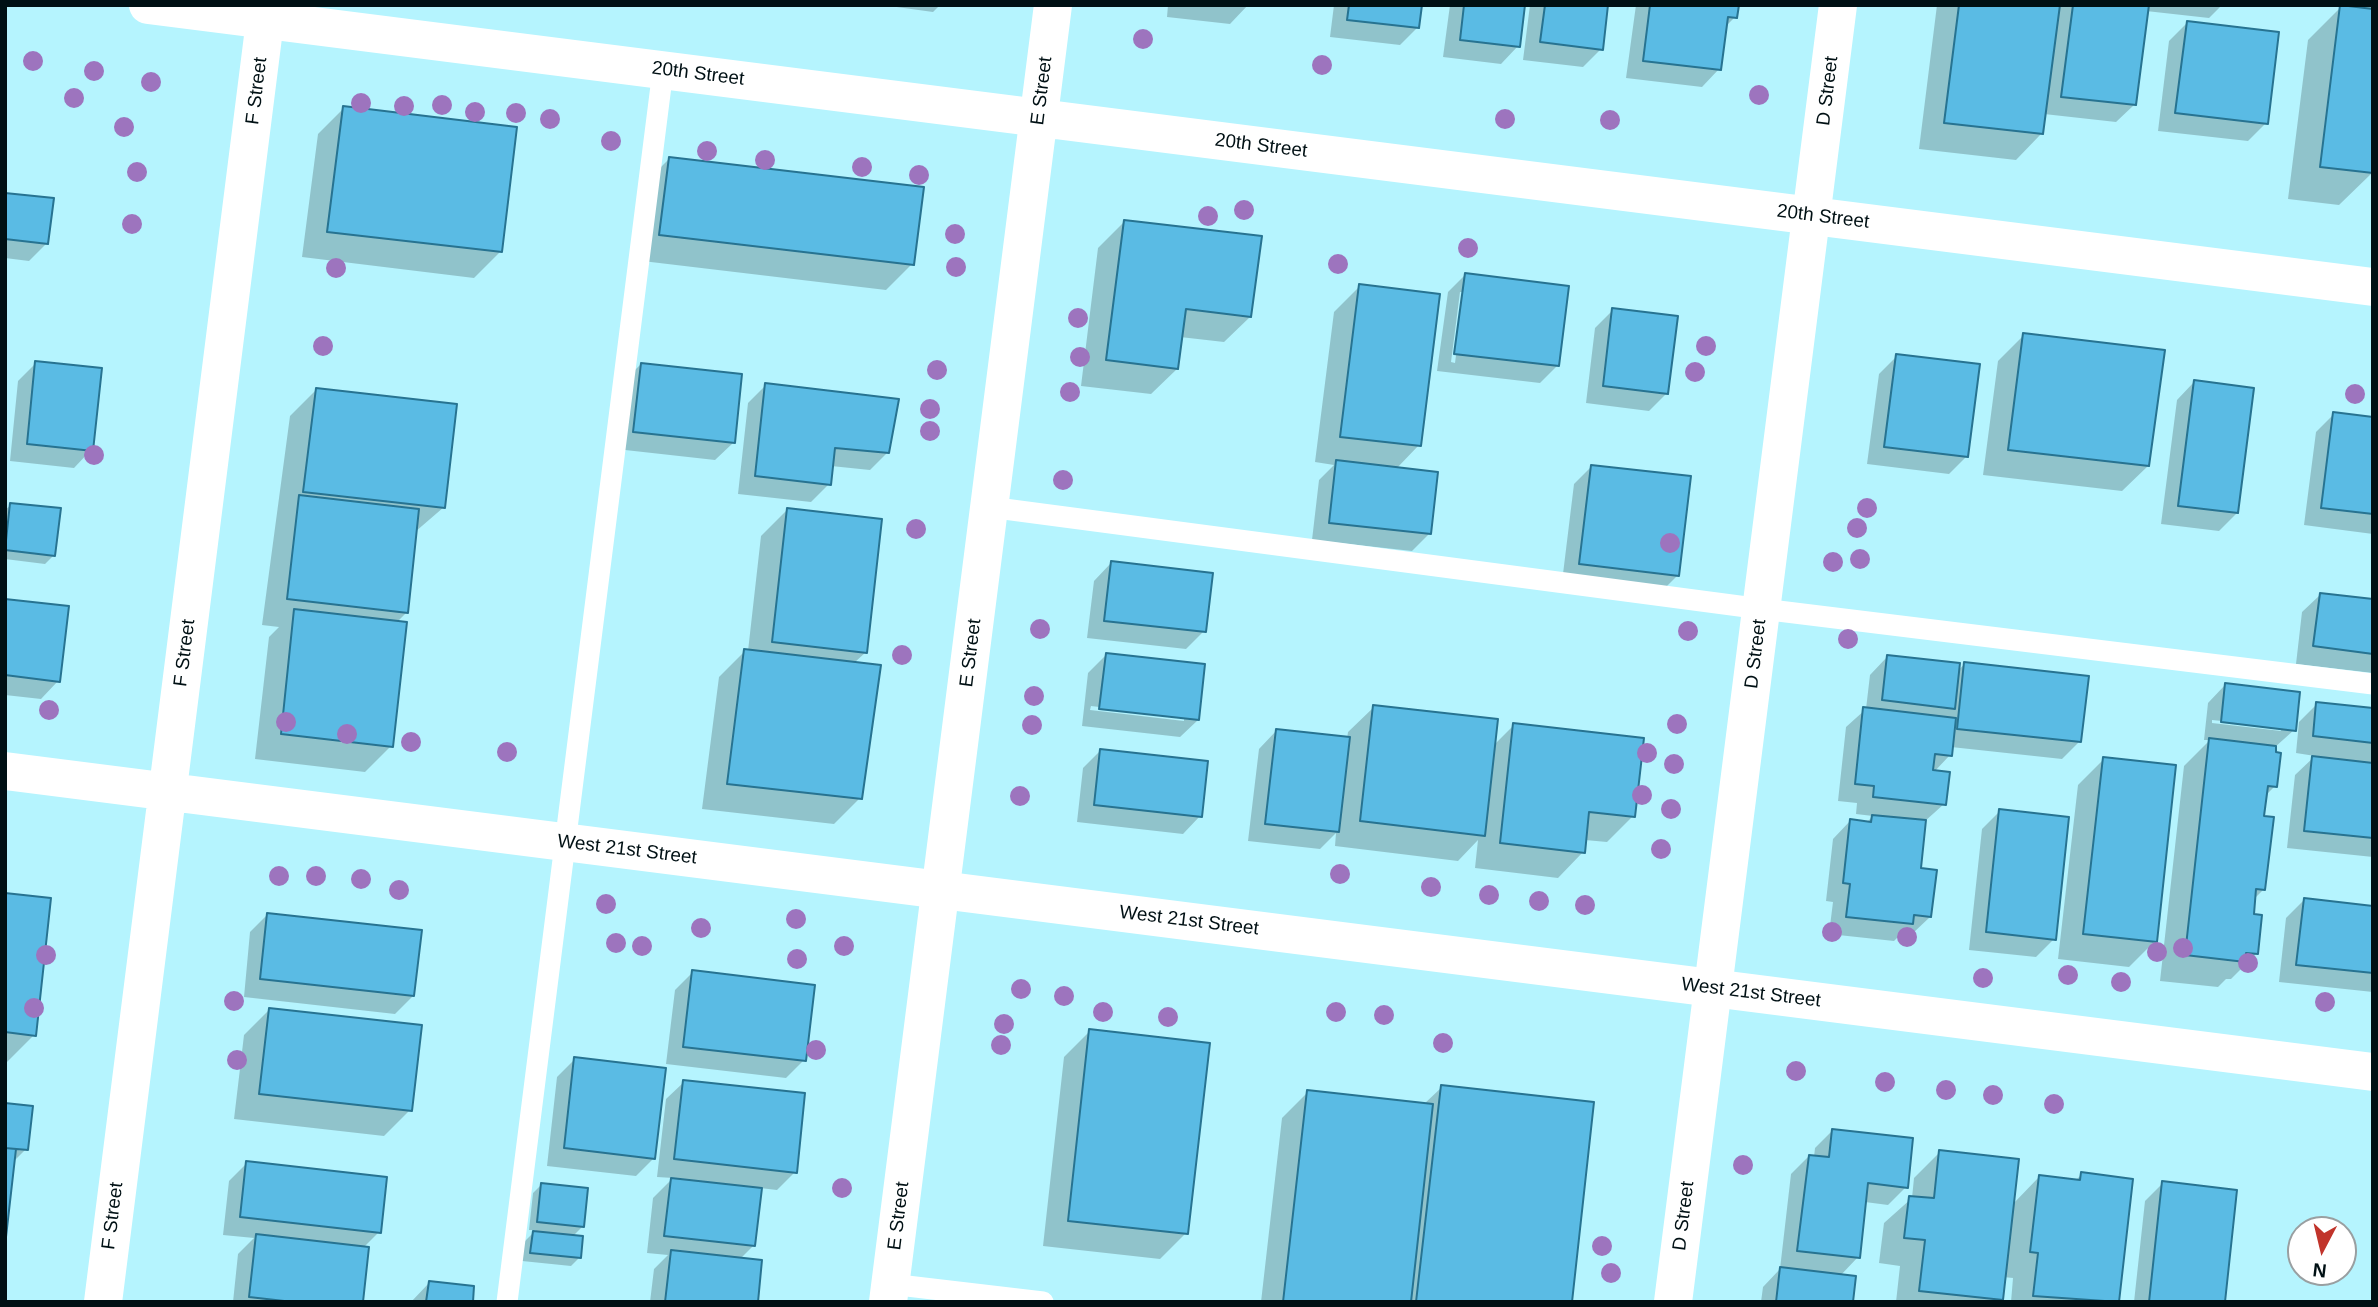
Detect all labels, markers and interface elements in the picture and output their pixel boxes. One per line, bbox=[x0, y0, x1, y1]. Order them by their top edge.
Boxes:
street label: D Street bbox=[1812, 55, 1844, 127]
street label: F Street bbox=[242, 56, 272, 126]
street label: E Street bbox=[1027, 56, 1057, 126]
street label: 20th Street bbox=[650, 57, 746, 91]
street label: 20th Street bbox=[1213, 129, 1309, 163]
street label: 20th Street bbox=[1775, 200, 1871, 234]
street label: F Street bbox=[170, 618, 200, 688]
street label: E Street bbox=[956, 618, 986, 688]
street label: D Street bbox=[1740, 618, 1772, 690]
street label: West 21st Street bbox=[556, 830, 698, 870]
street label: West 21st Street bbox=[1118, 901, 1260, 941]
street label: West 21st Street bbox=[1680, 973, 1822, 1013]
street label: D Street bbox=[1668, 1180, 1700, 1252]
street label: F Street bbox=[98, 1181, 128, 1251]
street label: E Street bbox=[884, 1181, 914, 1251]
north arrow bbox=[2287, 1216, 2357, 1286]
text: N bbox=[2312, 1259, 2328, 1282]

